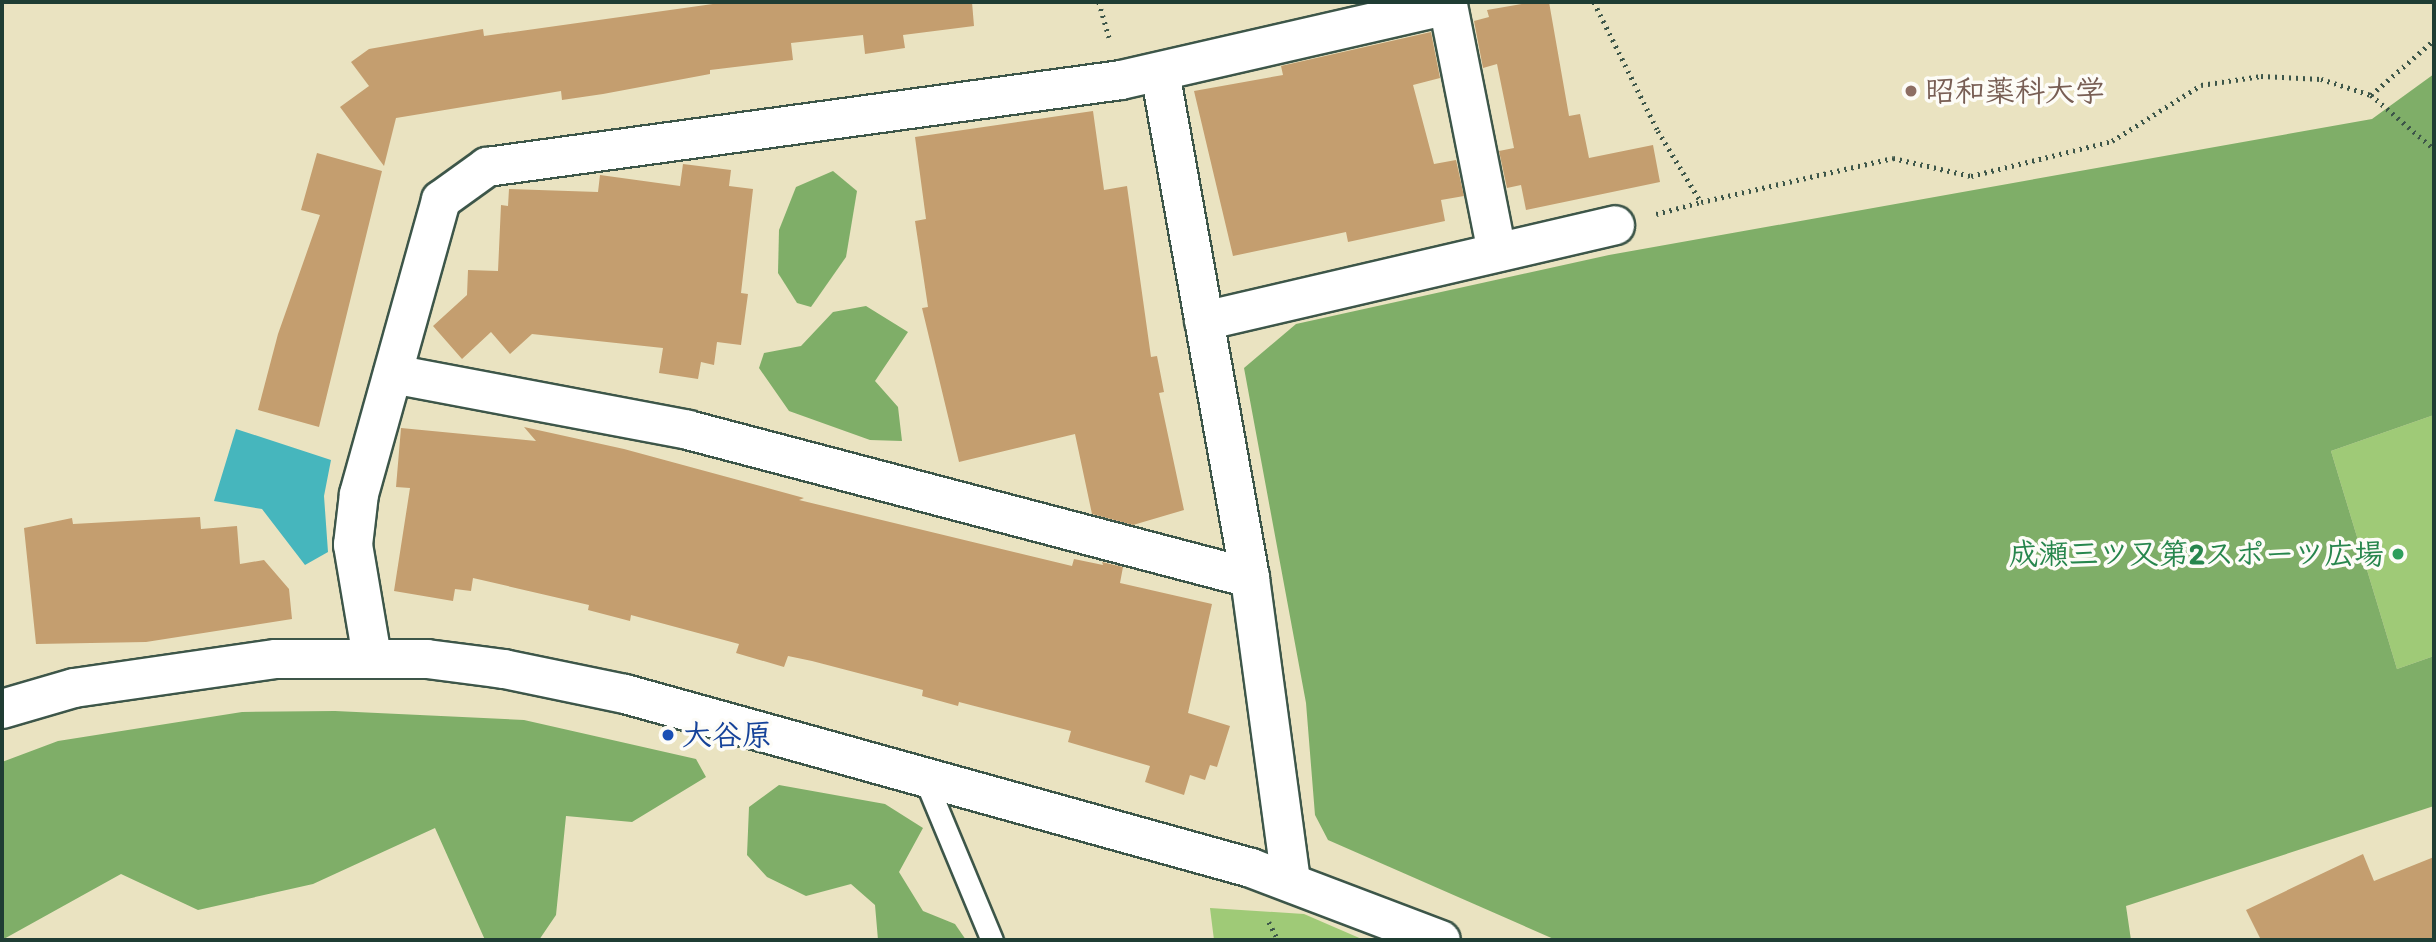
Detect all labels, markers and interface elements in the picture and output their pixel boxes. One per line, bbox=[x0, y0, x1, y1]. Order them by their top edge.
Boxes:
place label: 昭和薬科大学 bbox=[1925, 73, 2105, 109]
marker: 昭和薬科大学 bbox=[1903, 83, 1919, 99]
place label: 成瀬三ツ又第2スポーツ広場 bbox=[2008, 536, 2384, 572]
marker: 成瀬三ツ又第2スポーツ広場 bbox=[2390, 546, 2406, 562]
place label: 大谷原 bbox=[682, 717, 772, 753]
marker: 大谷原 bbox=[660, 727, 676, 743]

